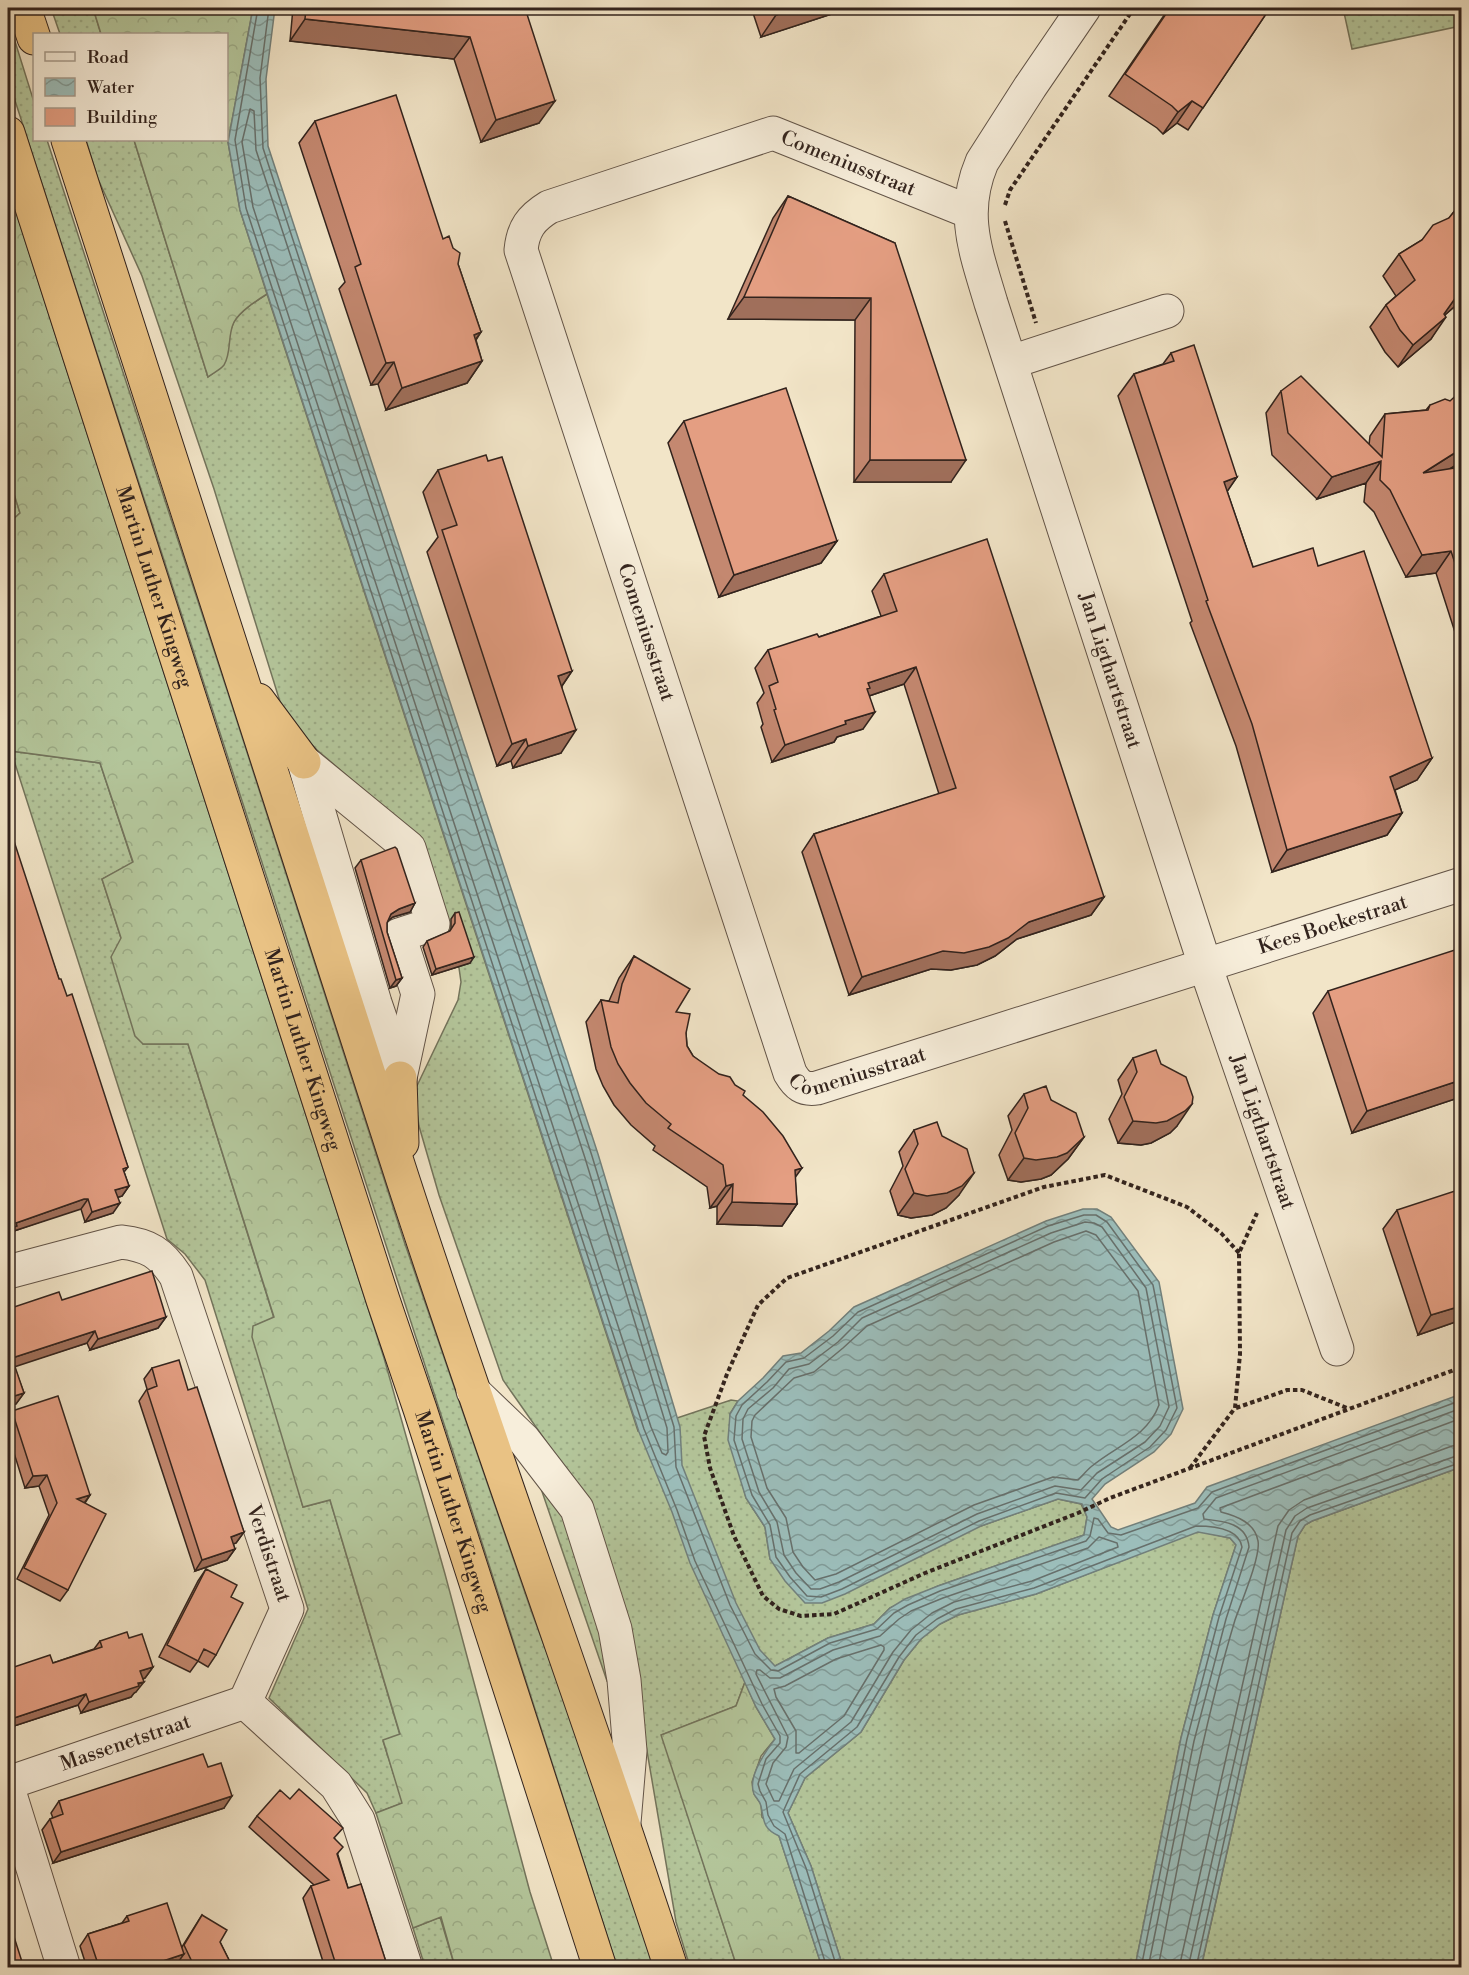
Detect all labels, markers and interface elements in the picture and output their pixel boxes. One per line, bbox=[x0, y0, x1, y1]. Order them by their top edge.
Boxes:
legend bbox=[33, 33, 228, 141]
text: Road bbox=[87, 46, 130, 69]
text: Water bbox=[86, 76, 135, 99]
text: Building bbox=[86, 106, 158, 129]
street label: Comeniusstraat bbox=[777, 126, 919, 202]
street label: Martin Luther Kingweg bbox=[110, 483, 198, 692]
street label: Comeniusstraat bbox=[612, 560, 680, 704]
street label: Jan Ligthartstraat bbox=[1073, 588, 1147, 752]
street label: Kees Boekestraat bbox=[1255, 890, 1411, 960]
street label: Martin Luther Kingweg bbox=[258, 945, 347, 1155]
street label: Comeniusstraat bbox=[782, 1042, 929, 1101]
street label: Jan Ligthartstraat bbox=[1224, 1050, 1301, 1213]
street label: Martin Luther Kingweg bbox=[409, 1408, 498, 1617]
street label: Verdistraat bbox=[240, 1501, 296, 1605]
street label: Massenetstraat bbox=[57, 1709, 194, 1777]

